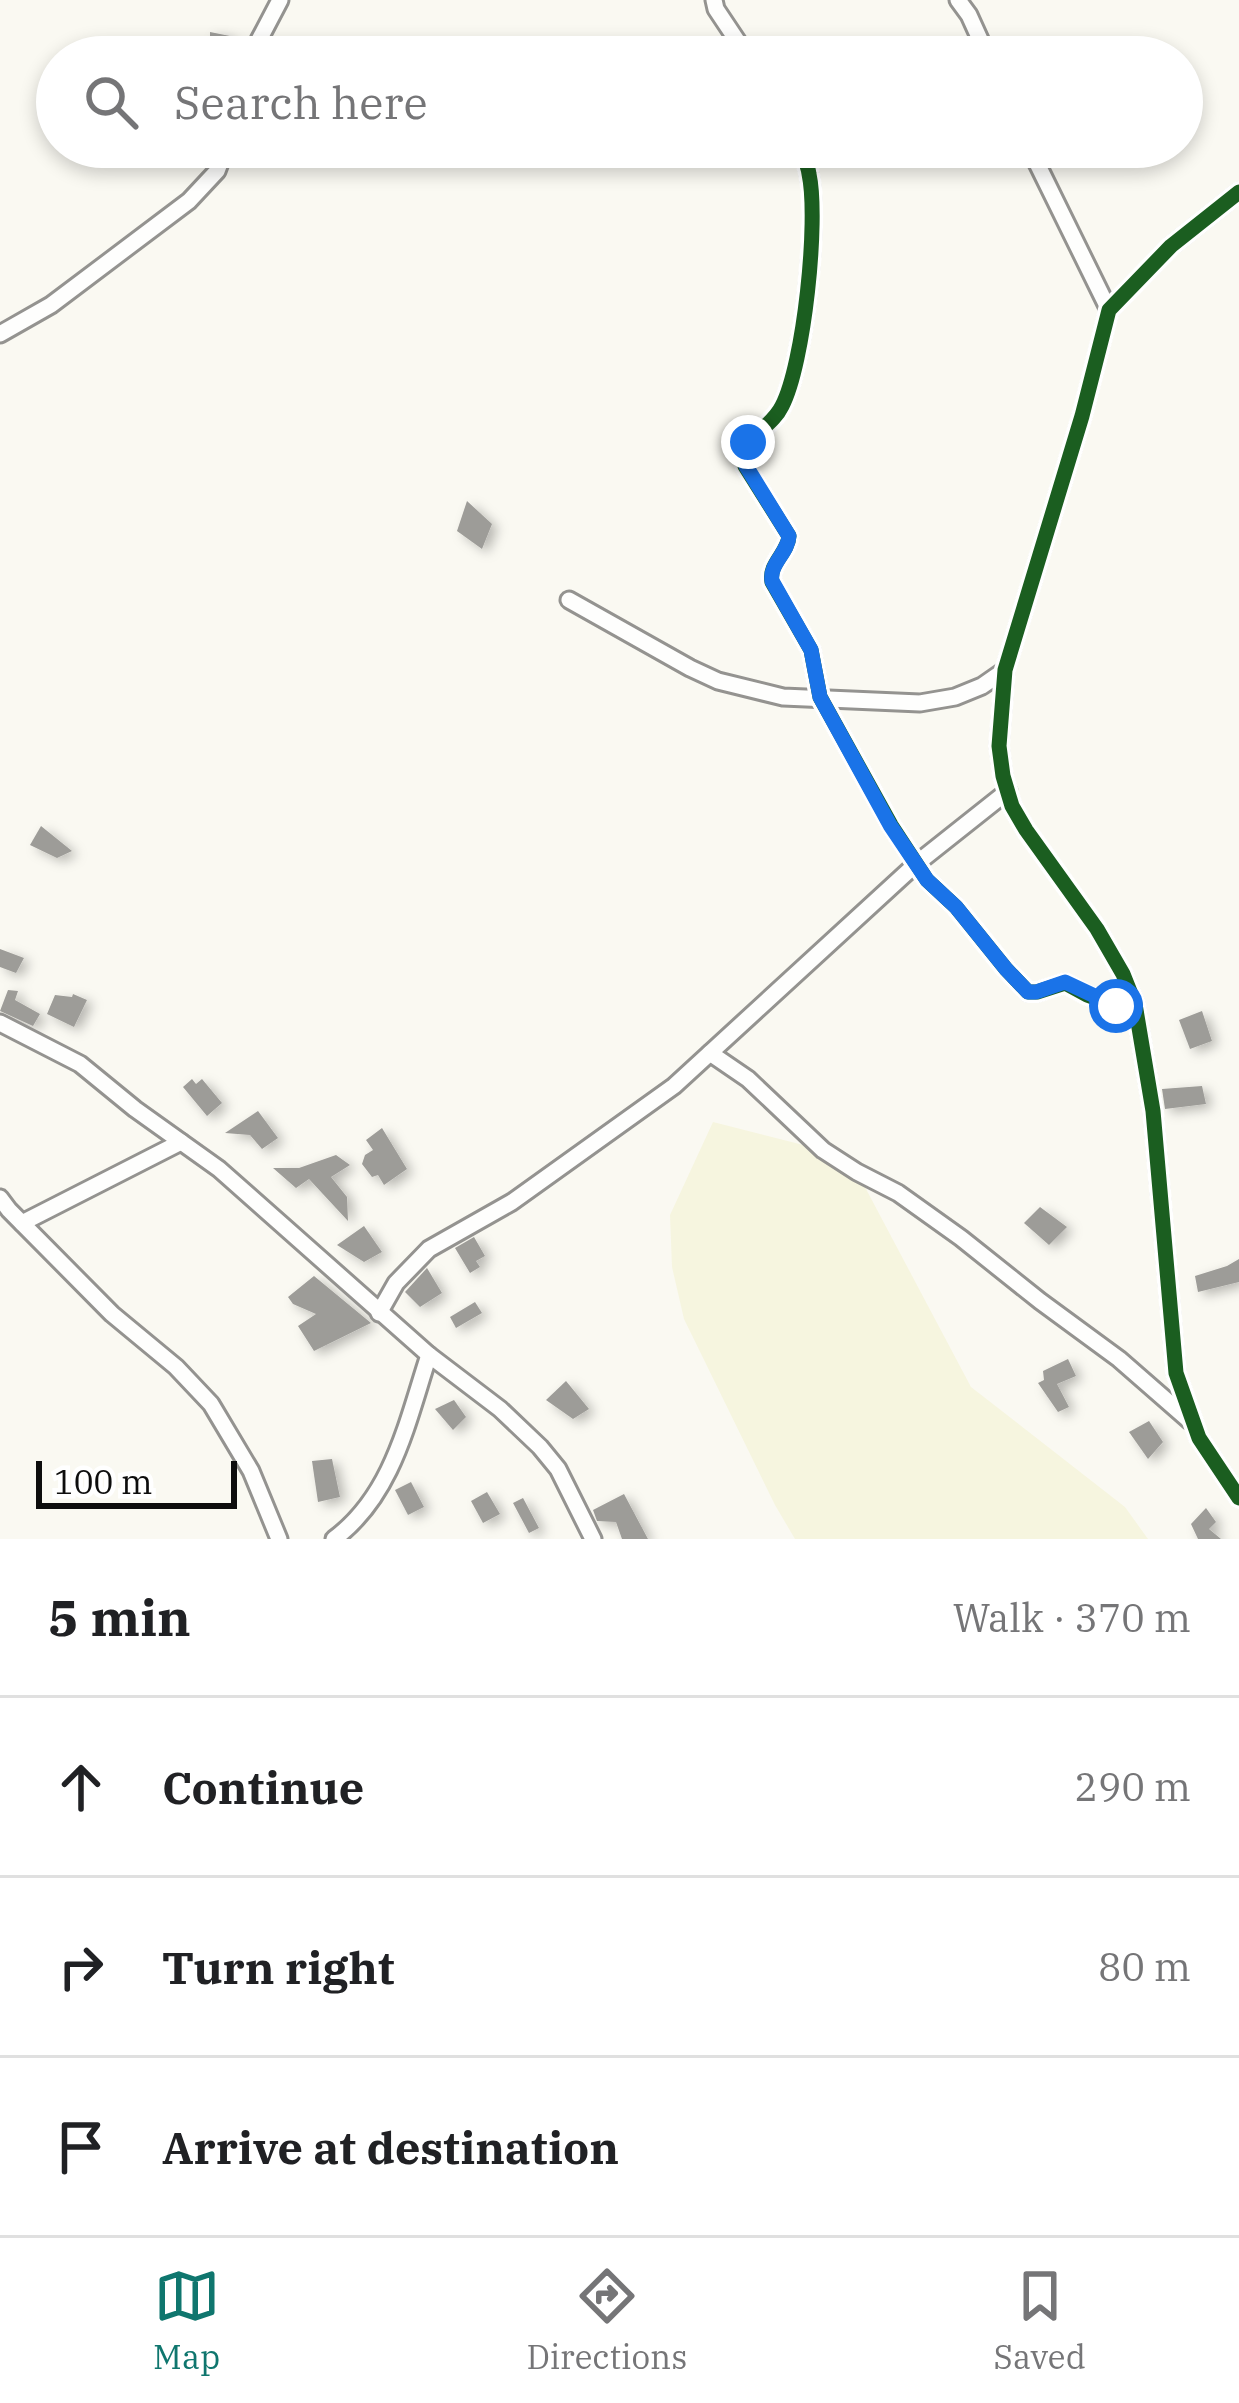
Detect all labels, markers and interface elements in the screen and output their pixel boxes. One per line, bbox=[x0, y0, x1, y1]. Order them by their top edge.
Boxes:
search box bbox=[36, 36, 1203, 168]
icon: search bbox=[78, 69, 144, 135]
text: Search here bbox=[174, 73, 428, 131]
route end bbox=[721, 415, 775, 469]
route start bbox=[1089, 979, 1143, 1033]
scale bar bbox=[36, 1455, 237, 1508]
text: 100 m bbox=[54, 1460, 153, 1503]
text: 5 min bbox=[48, 1584, 191, 1650]
text: Walk · 370 m bbox=[953, 1592, 1191, 1643]
icon: ahead bbox=[48, 1754, 114, 1820]
text: Continue bbox=[162, 1758, 364, 1816]
text: 290 m bbox=[1075, 1761, 1191, 1812]
icon: right bbox=[48, 1934, 114, 2000]
text: Turn right bbox=[162, 1938, 394, 1996]
text: 80 m bbox=[1098, 1941, 1191, 1992]
icon: arrive bbox=[48, 2114, 114, 2180]
text: Arrive at destination bbox=[162, 2118, 619, 2176]
tab: Map bbox=[153, 2263, 220, 2378]
tab: Directions bbox=[526, 2263, 687, 2378]
tab: Saved bbox=[993, 2263, 1086, 2378]

